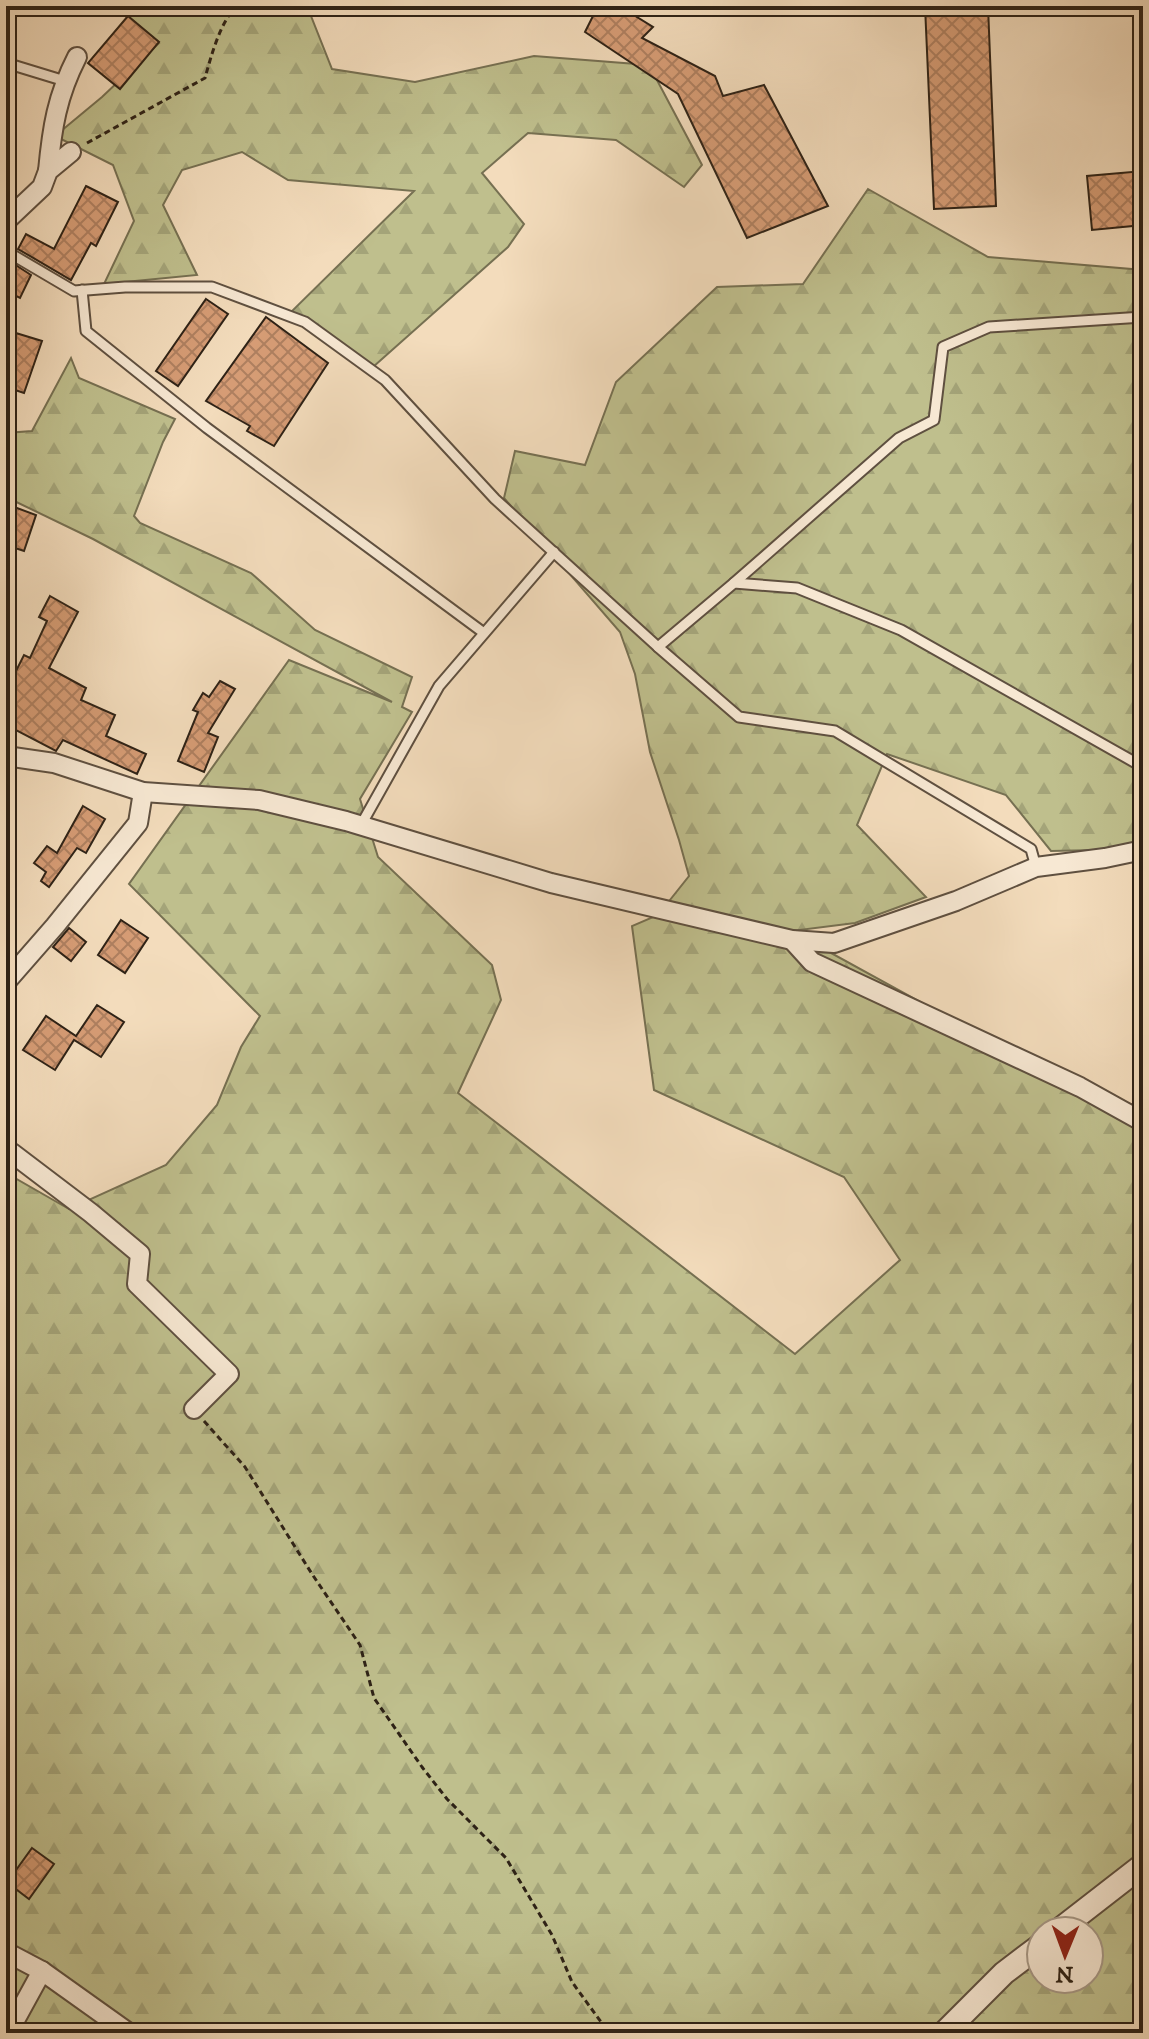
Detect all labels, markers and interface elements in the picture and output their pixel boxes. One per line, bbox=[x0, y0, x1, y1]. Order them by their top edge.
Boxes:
north arrow bbox=[1025, 1915, 1105, 1995]
text: N bbox=[1055, 1960, 1074, 1987]

